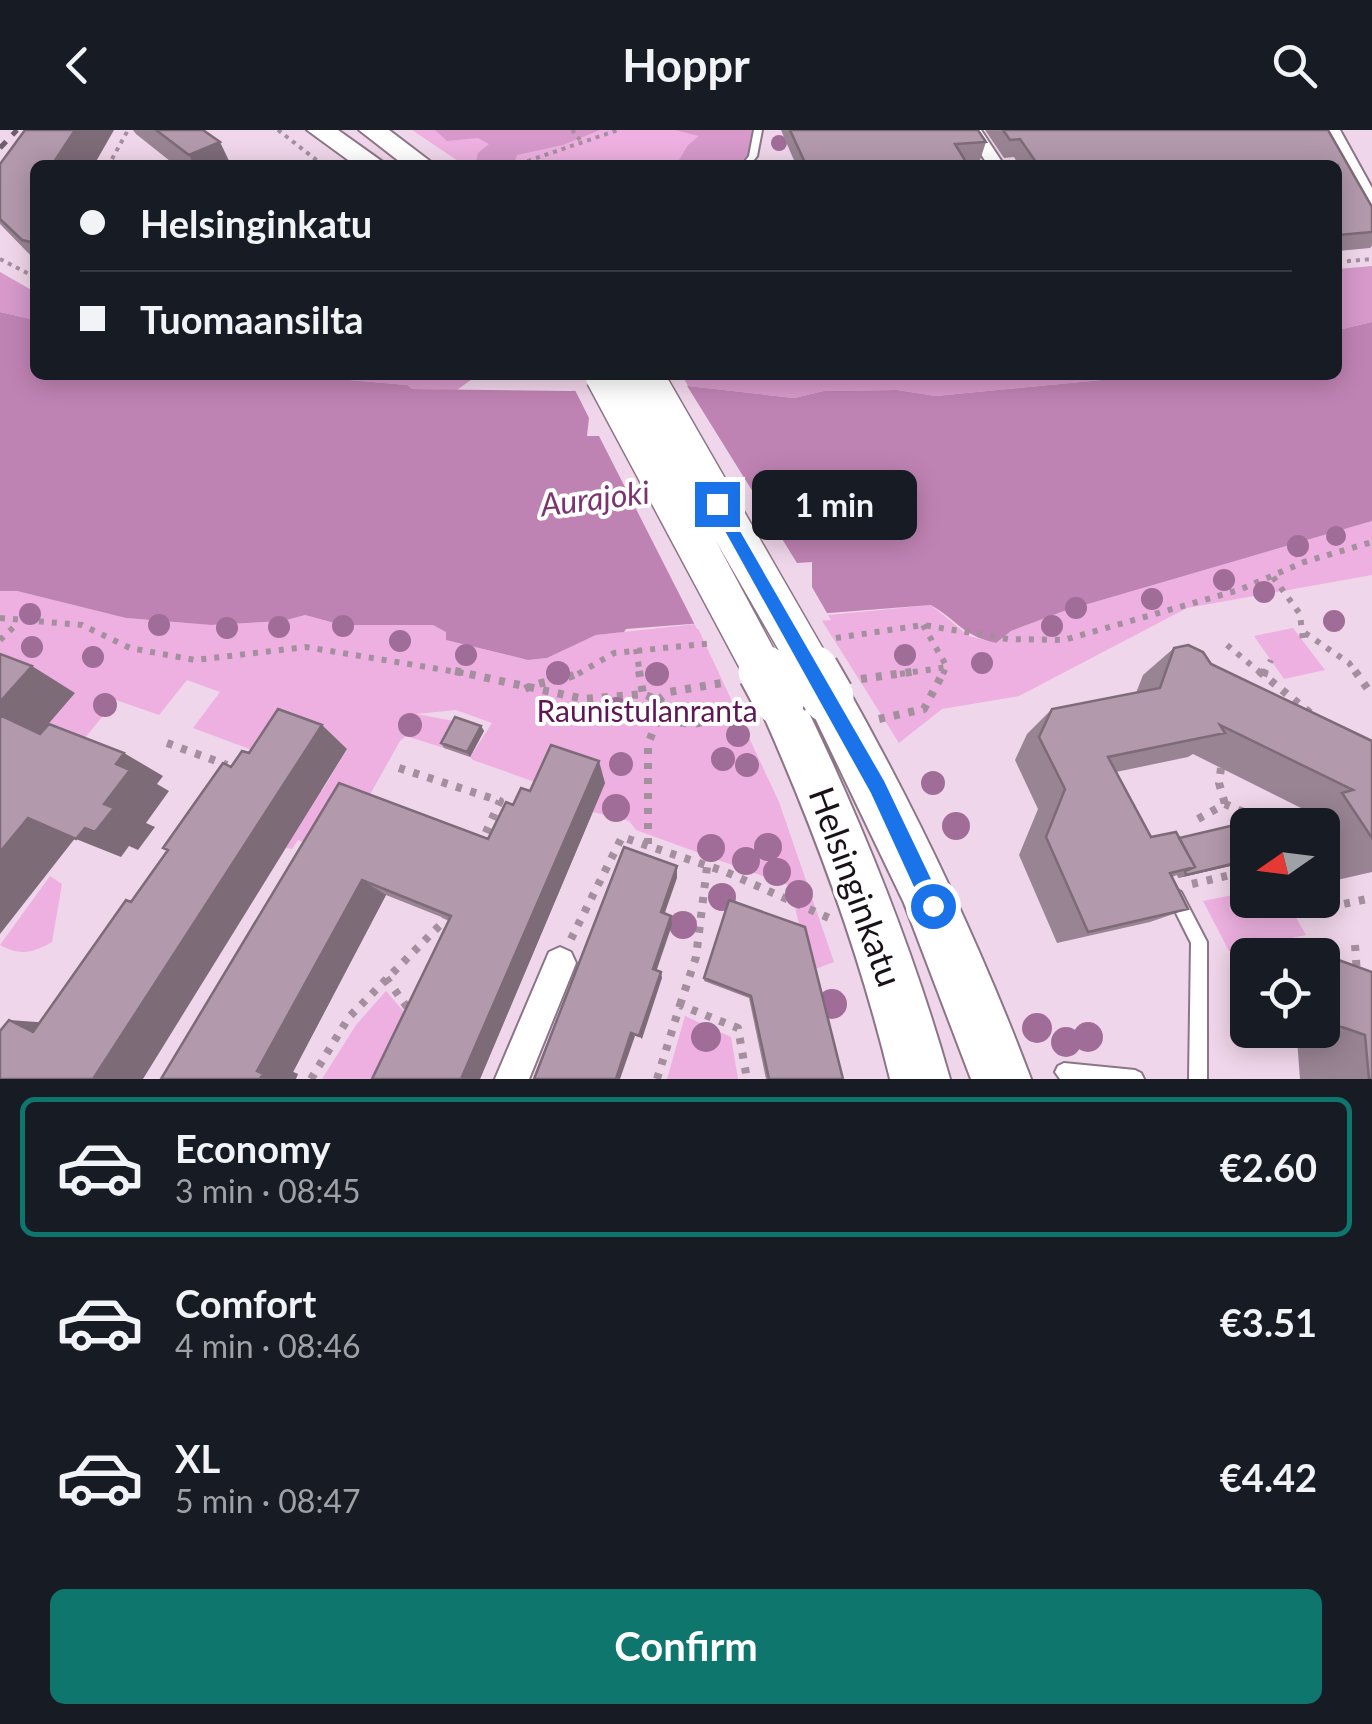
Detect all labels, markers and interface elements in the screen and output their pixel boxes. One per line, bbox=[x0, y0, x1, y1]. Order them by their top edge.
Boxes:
icon: back bbox=[50, 38, 105, 93]
text: Hoppr bbox=[622, 38, 750, 92]
icon: search bbox=[1267, 38, 1322, 93]
text: Helsinginkatu bbox=[140, 200, 372, 246]
text: Tuomaansilta bbox=[140, 296, 364, 342]
callout: 1 min bbox=[752, 469, 917, 539]
water label: Aurajoki bbox=[536, 471, 652, 524]
route end bbox=[695, 482, 740, 527]
text: 1 min bbox=[795, 485, 874, 524]
park label: Raunistulanranta bbox=[536, 692, 758, 728]
street label: Helsinginkatu bbox=[801, 781, 912, 992]
north arrow bbox=[1230, 808, 1340, 918]
map controls bbox=[1230, 808, 1340, 1048]
route start bbox=[911, 884, 956, 929]
button: locate bbox=[1230, 938, 1340, 1048]
icon: car bbox=[55, 1122, 145, 1212]
text: Economy bbox=[175, 1125, 330, 1171]
text: €2.60 bbox=[1220, 1144, 1317, 1190]
text: 3 min · 08:45 bbox=[175, 1171, 361, 1210]
icon: car bbox=[55, 1277, 145, 1367]
text: Comfort bbox=[175, 1280, 316, 1326]
text: €3.51 bbox=[1220, 1299, 1317, 1345]
text: 4 min · 08:46 bbox=[175, 1326, 361, 1365]
icon: car bbox=[55, 1432, 145, 1522]
text: XL bbox=[175, 1435, 220, 1481]
text: €4.42 bbox=[1220, 1454, 1317, 1500]
text: 5 min · 08:47 bbox=[175, 1481, 361, 1520]
button: Confirm bbox=[50, 1589, 1322, 1704]

